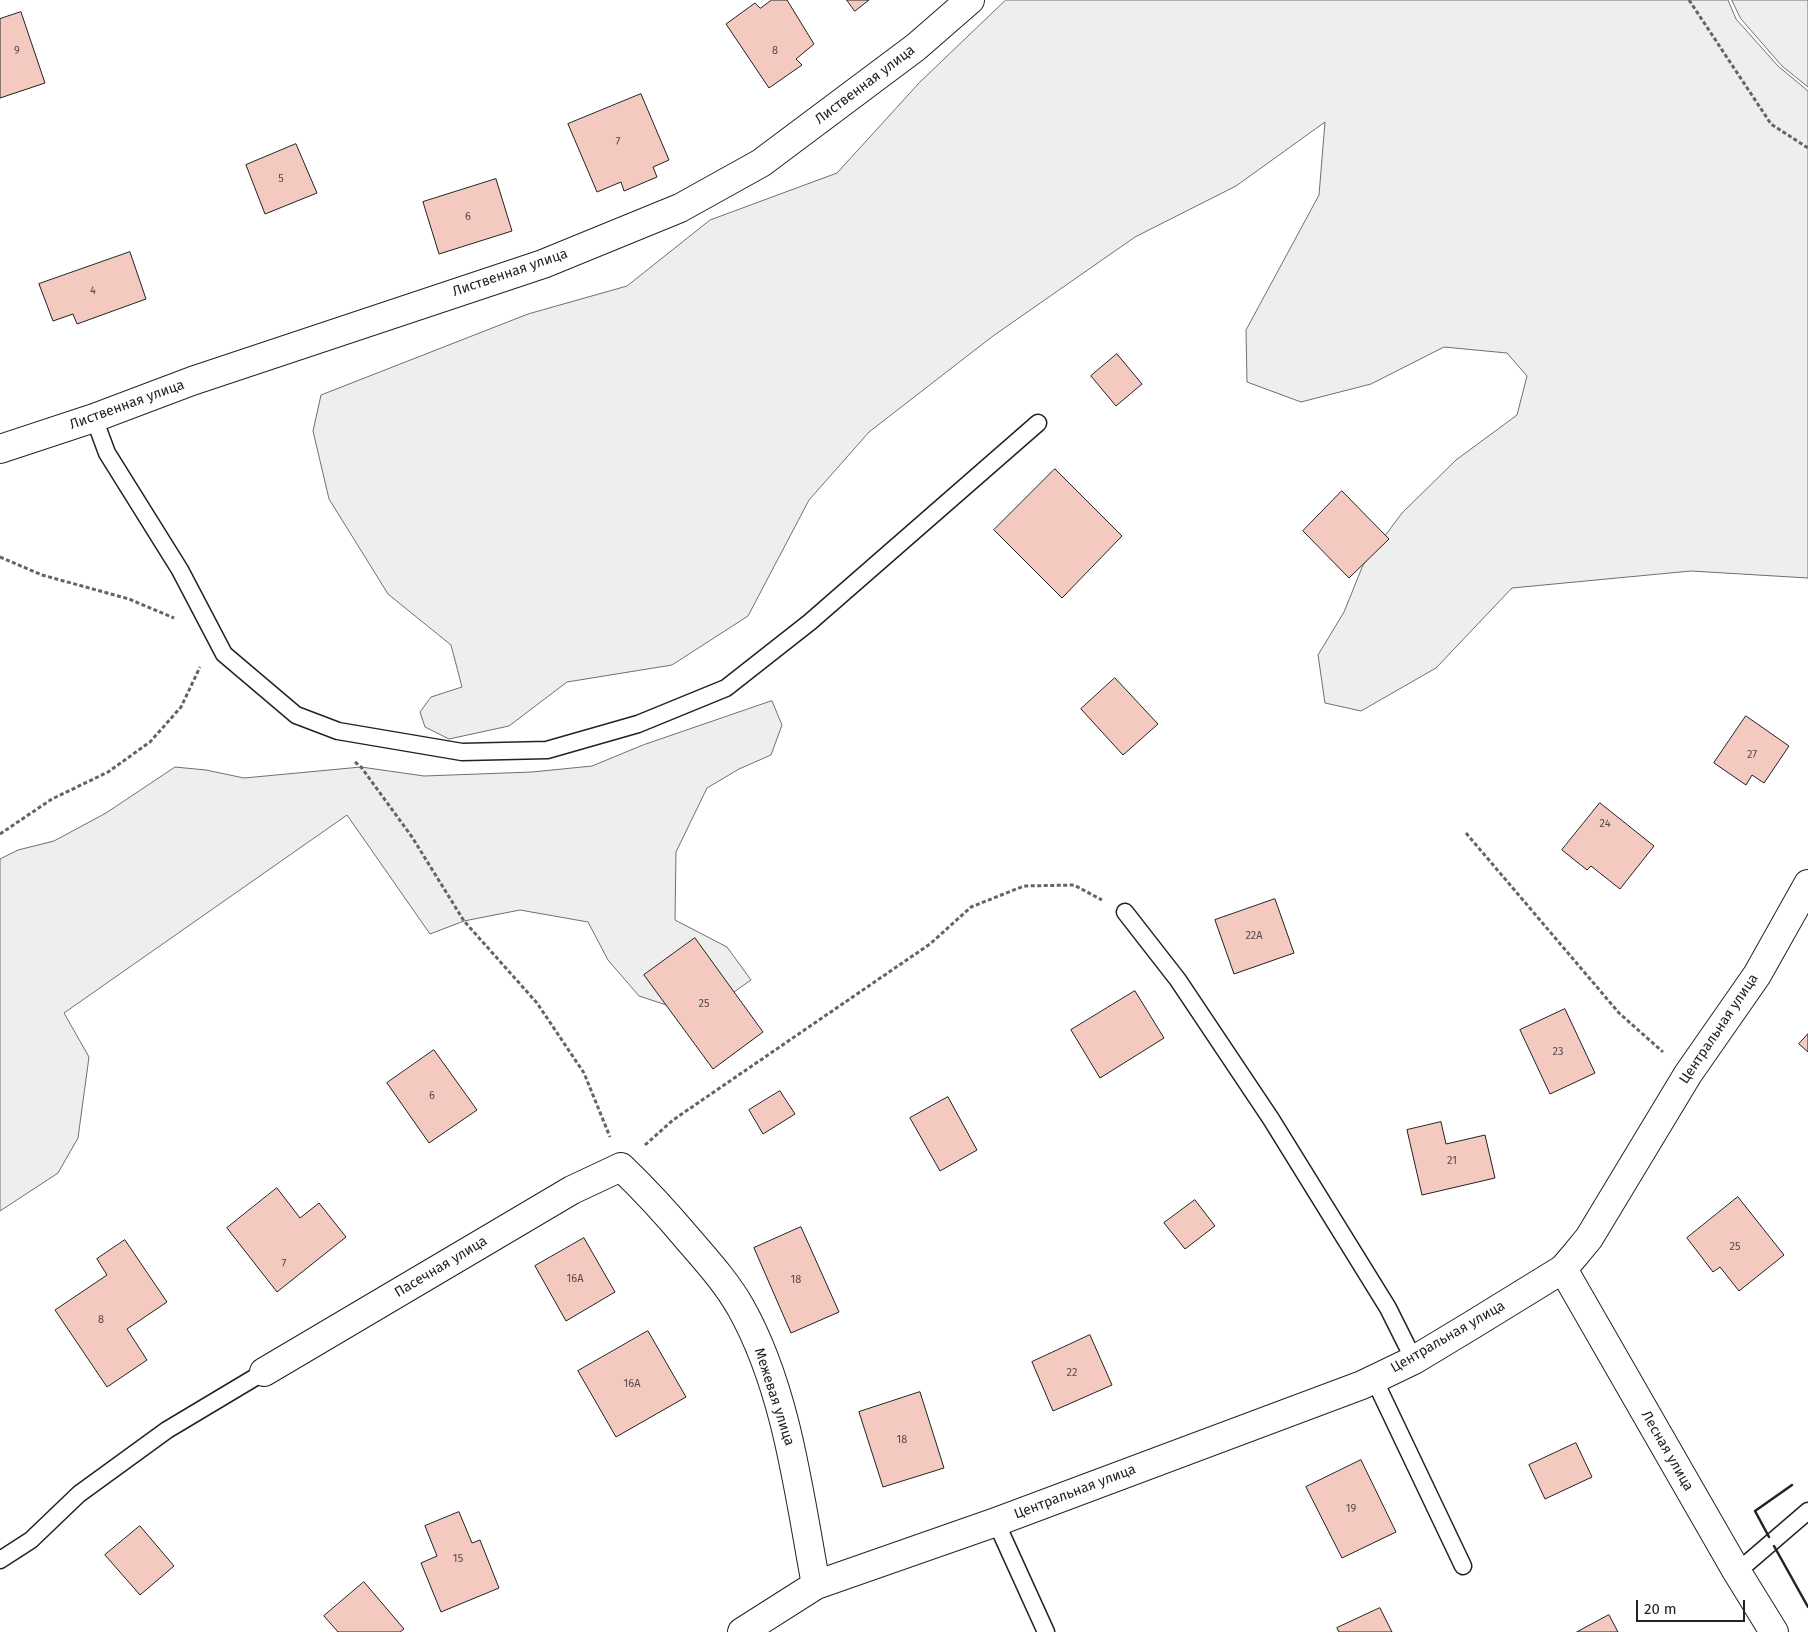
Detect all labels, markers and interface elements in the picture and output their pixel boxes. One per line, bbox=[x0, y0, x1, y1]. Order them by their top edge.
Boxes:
street label: Лиственная улица bbox=[812, 42, 918, 128]
house number: 9 bbox=[14, 44, 20, 58]
house number: 8 bbox=[772, 44, 778, 58]
house number: 7 bbox=[616, 135, 620, 149]
house number: 5 bbox=[278, 172, 284, 186]
house number: 6 bbox=[465, 210, 471, 224]
street label: Лиственная улица bbox=[450, 245, 570, 301]
house number: 4 bbox=[90, 284, 96, 298]
street label: Лиственная улица bbox=[67, 376, 187, 434]
house number: 27 bbox=[1747, 748, 1757, 762]
house number: 24 bbox=[1600, 817, 1610, 831]
house number: 22А bbox=[1245, 929, 1263, 943]
street label: Центральная улица bbox=[1676, 971, 1762, 1087]
house number: 25 bbox=[699, 997, 709, 1011]
house number: 23 bbox=[1553, 1045, 1563, 1059]
house number: 6 bbox=[429, 1089, 435, 1103]
house number: 21 bbox=[1447, 1154, 1457, 1168]
street label: Пасечная улица bbox=[392, 1233, 490, 1301]
house number: 25 bbox=[1730, 1240, 1740, 1254]
house number: 7 bbox=[282, 1257, 286, 1271]
house number: 16А bbox=[567, 1272, 583, 1286]
house number: 18 bbox=[791, 1273, 801, 1287]
street label: Центральная улица bbox=[1388, 1297, 1508, 1377]
house number: 8 bbox=[98, 1313, 104, 1327]
street label: Межевая улица bbox=[750, 1346, 798, 1448]
house number: 22 bbox=[1067, 1366, 1077, 1380]
house number: 16А bbox=[624, 1377, 640, 1391]
street label: Лесная улица bbox=[1637, 1408, 1697, 1494]
house number: 18 bbox=[897, 1433, 907, 1447]
street label: Центральная улица bbox=[1012, 1461, 1138, 1523]
house number: 19 bbox=[1346, 1502, 1356, 1516]
house number: 15 bbox=[453, 1552, 463, 1566]
scale bar bbox=[1638, 1590, 1747, 1622]
text: 20 m bbox=[1644, 1600, 1677, 1618]

